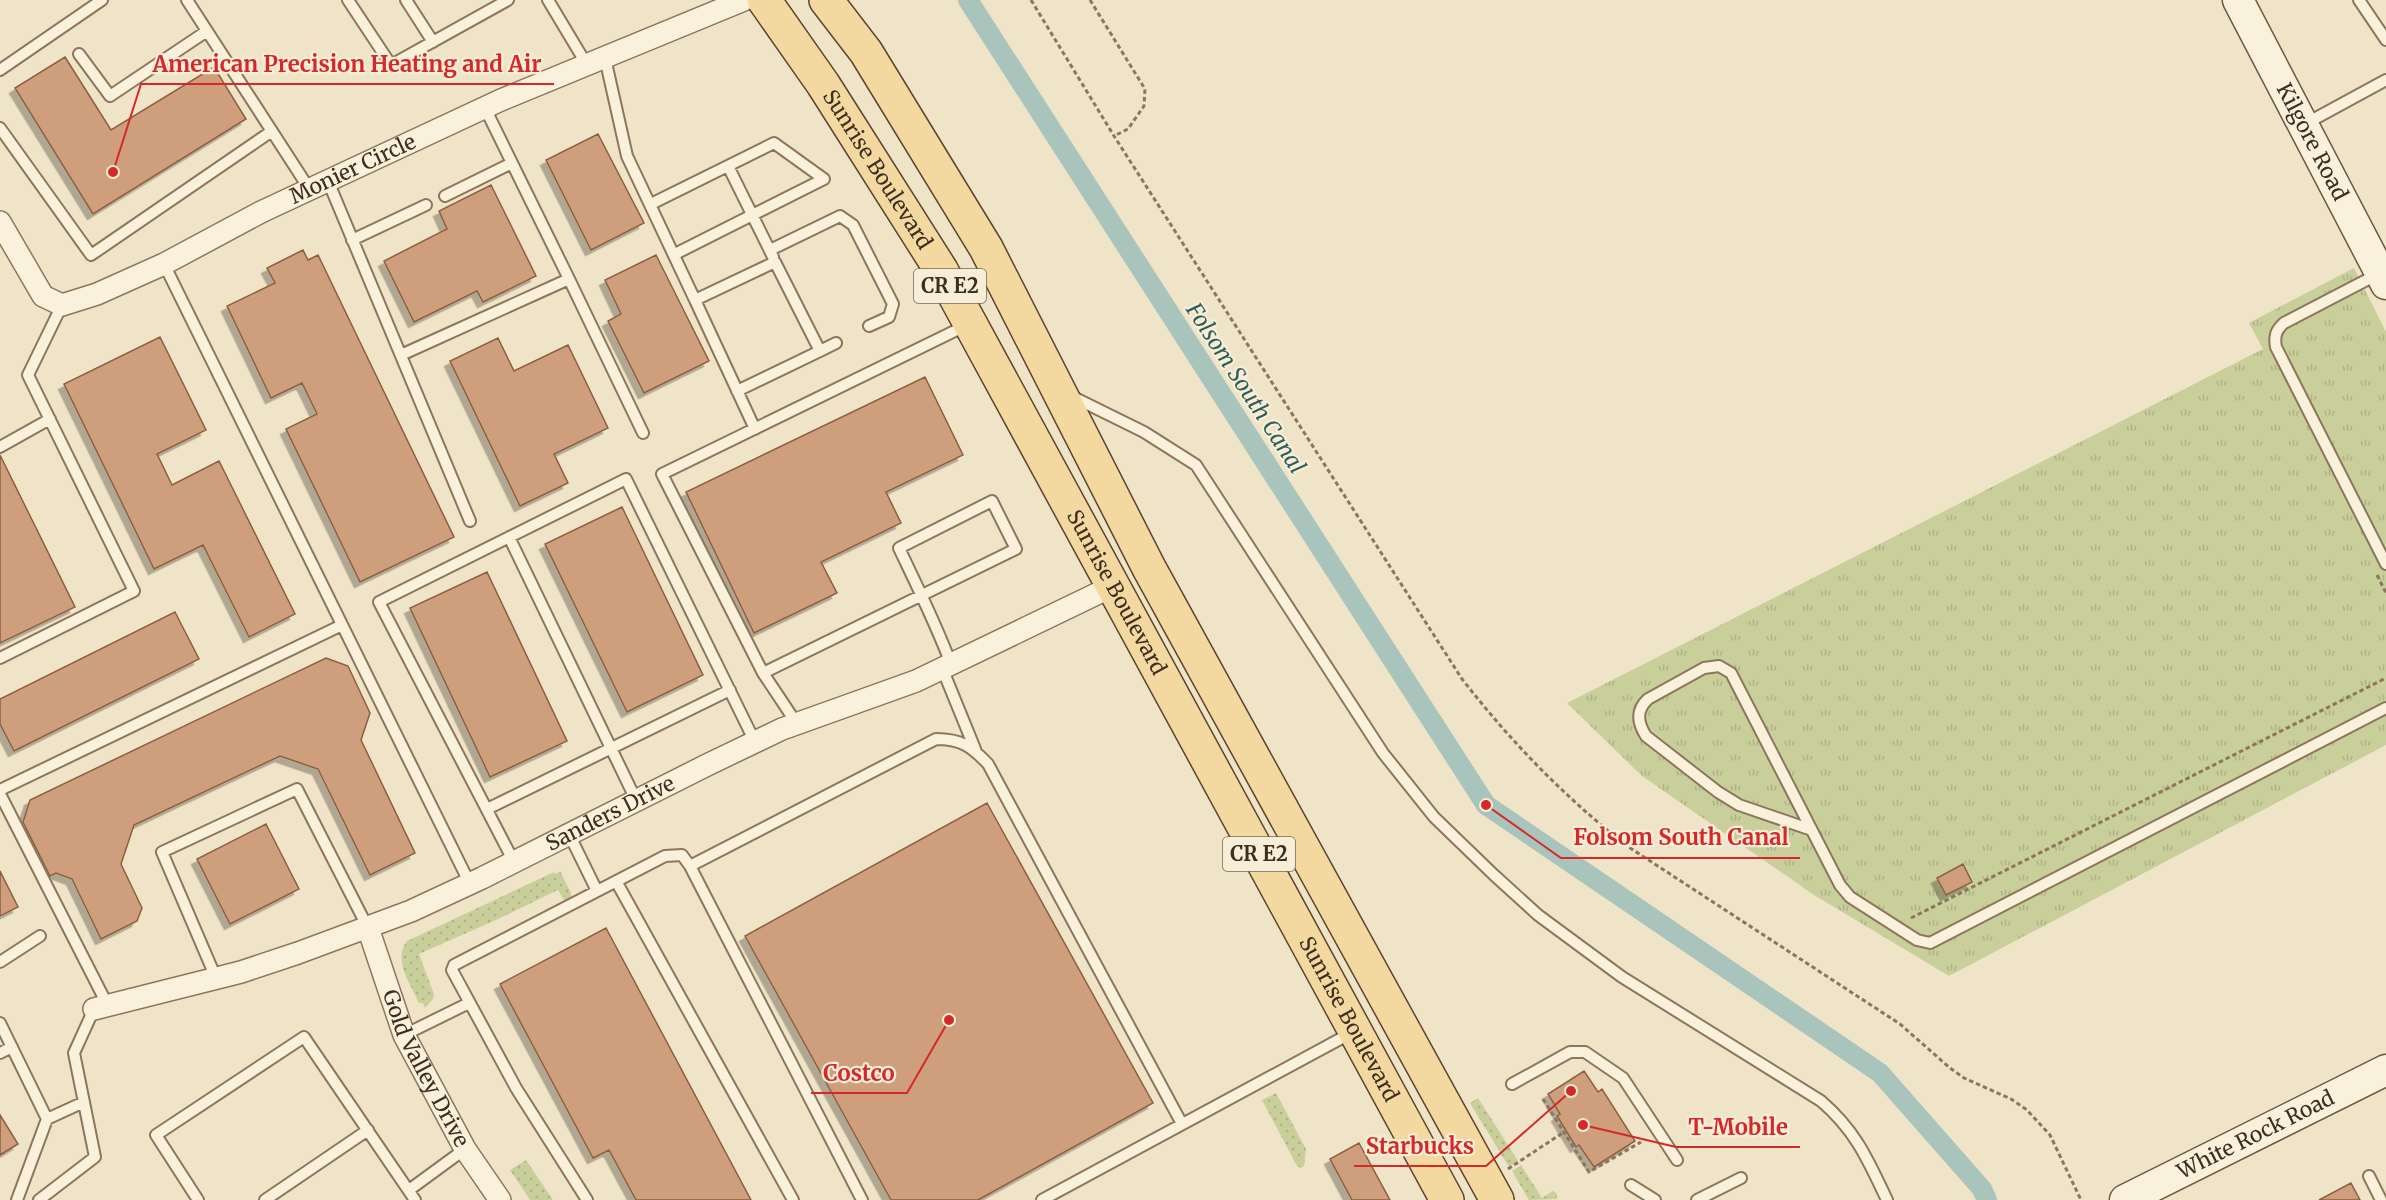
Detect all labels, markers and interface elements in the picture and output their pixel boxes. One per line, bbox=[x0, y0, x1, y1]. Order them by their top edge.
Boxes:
callout: American Precision Heating and Air bbox=[141, 44, 554, 84]
text: American Precision Heating and Air bbox=[152, 50, 541, 78]
street label: Kilgore Road bbox=[2271, 78, 2354, 205]
street label: Sunrise Boulevard bbox=[817, 84, 939, 255]
street label: Monier Circle bbox=[285, 128, 420, 210]
road number: CR E2 bbox=[914, 269, 986, 303]
water label: Folsom South Canal bbox=[1180, 296, 1312, 479]
street label: Sunrise Boulevard bbox=[1061, 505, 1173, 680]
street label: Sanders Drive bbox=[541, 769, 679, 857]
callout: Folsom South Canal bbox=[1561, 818, 1800, 858]
text: Folsom South Canal bbox=[1573, 823, 1789, 851]
road number: CR E2 bbox=[1223, 837, 1295, 871]
street label: Sunrise Boulevard bbox=[1293, 932, 1405, 1107]
street label: Gold Valley Drive bbox=[377, 986, 475, 1151]
callout: Costco bbox=[811, 1053, 907, 1093]
text: Costco bbox=[823, 1059, 895, 1087]
street label: White Rock Road bbox=[2171, 1084, 2339, 1185]
callout: T-Mobile bbox=[1676, 1107, 1800, 1147]
text: T-Mobile bbox=[1688, 1113, 1788, 1141]
callout: Starbucks bbox=[1354, 1126, 1486, 1166]
text: Starbucks bbox=[1366, 1132, 1474, 1160]

